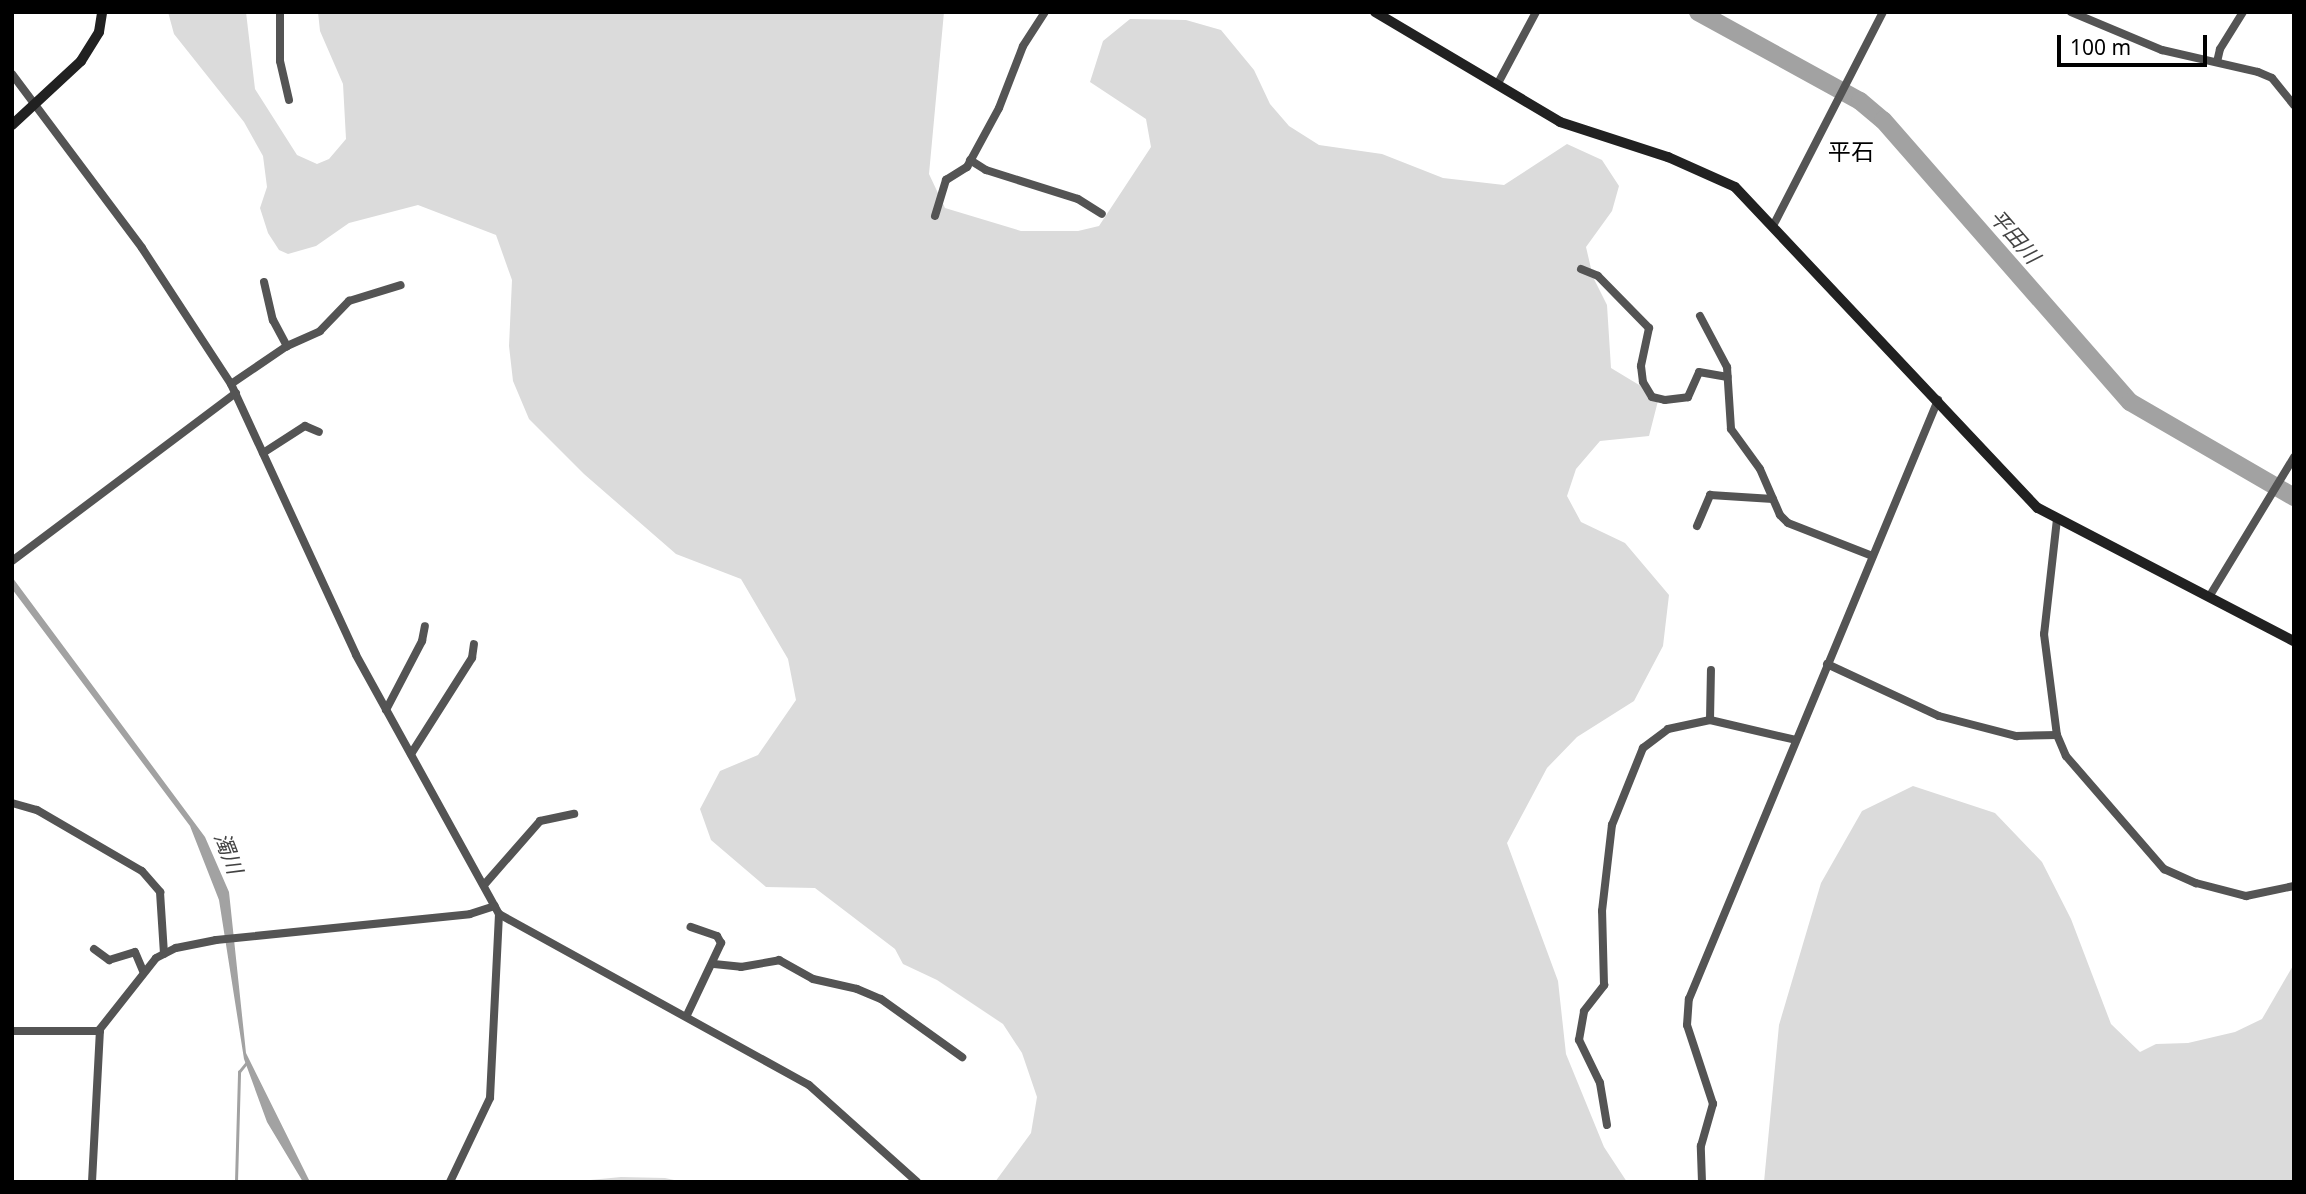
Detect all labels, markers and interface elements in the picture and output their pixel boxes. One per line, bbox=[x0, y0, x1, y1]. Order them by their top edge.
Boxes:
scale bar bbox=[2061, 21, 2212, 65]
text: 100 m bbox=[2070, 33, 2131, 61]
district label: 平石 bbox=[1828, 137, 1874, 165]
water label: 平田川 bbox=[1985, 204, 2045, 268]
water label: 濁川 bbox=[210, 829, 248, 877]

